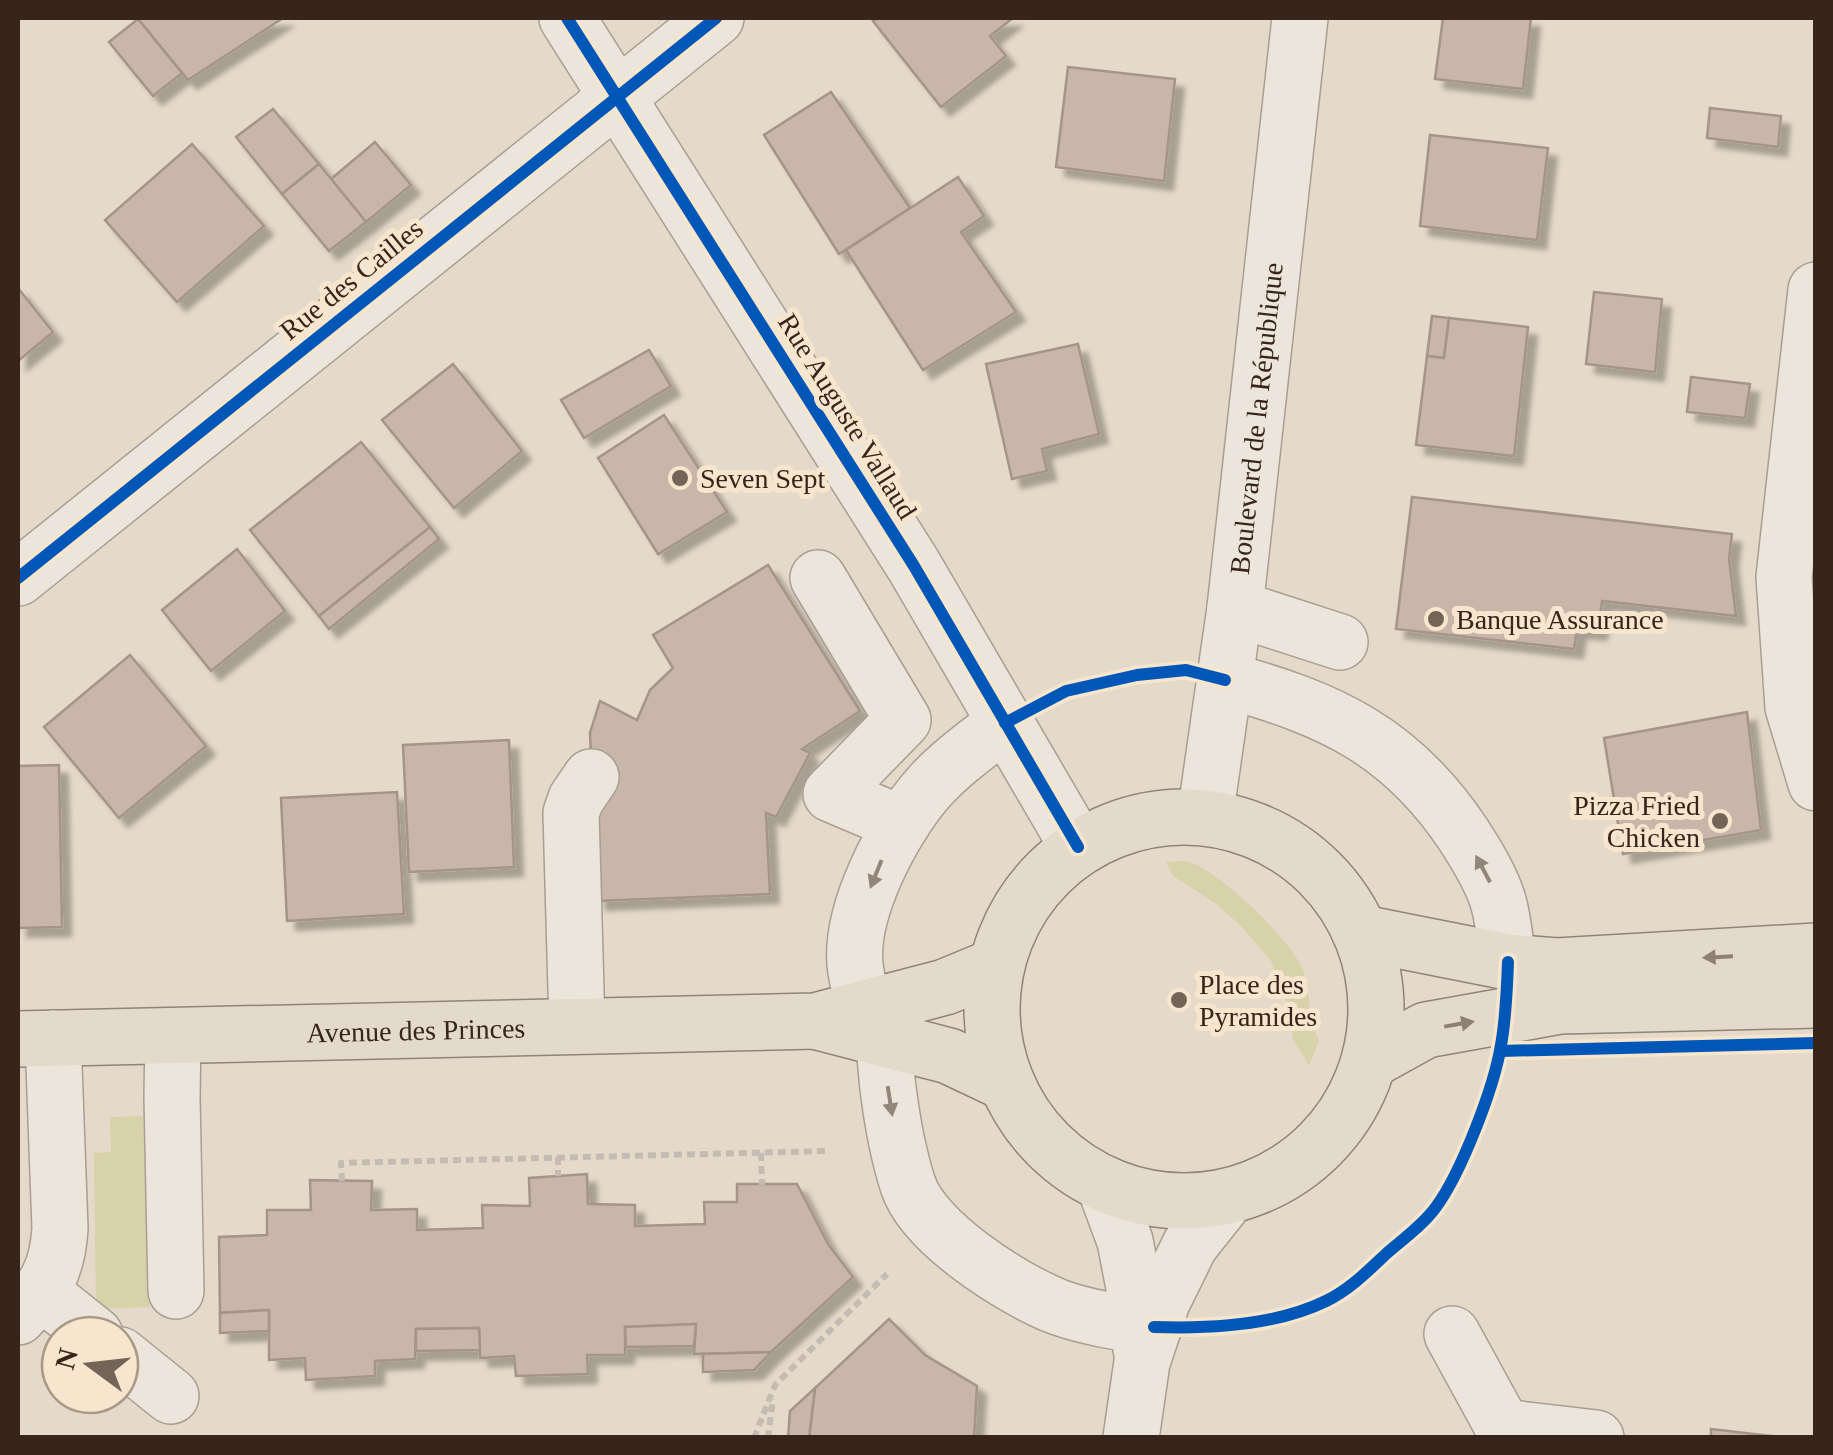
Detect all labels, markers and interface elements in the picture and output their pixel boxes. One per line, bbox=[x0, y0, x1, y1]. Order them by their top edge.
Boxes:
street label: Rue des Cailles bbox=[274, 213, 429, 346]
street label: Boulevard de la République bbox=[1224, 261, 1289, 576]
street label: Rue Auguste Vallaud bbox=[772, 308, 923, 525]
place label: Seven Sept bbox=[700, 463, 825, 494]
marker: Seven Sept bbox=[669, 467, 691, 489]
place label: Banque Assurance bbox=[1456, 604, 1664, 635]
marker: Banque Assurance bbox=[1425, 608, 1447, 630]
place label: Pizza Fried Chicken bbox=[1573, 790, 1700, 853]
marker: Pizza Fried Chicken bbox=[1709, 810, 1731, 832]
one-way arrow bbox=[1475, 854, 1492, 883]
one-way arrow bbox=[867, 859, 883, 889]
one-way arrow bbox=[1702, 949, 1734, 965]
place label: Place des Pyramides bbox=[1199, 969, 1317, 1032]
marker: Place des Pyramides bbox=[1168, 989, 1190, 1011]
street label: Avenue des Princes bbox=[306, 1013, 526, 1048]
one-way arrow bbox=[1444, 1016, 1475, 1031]
one-way arrow bbox=[883, 1086, 898, 1118]
north arrow bbox=[40, 1315, 140, 1415]
text: N bbox=[49, 1345, 84, 1372]

